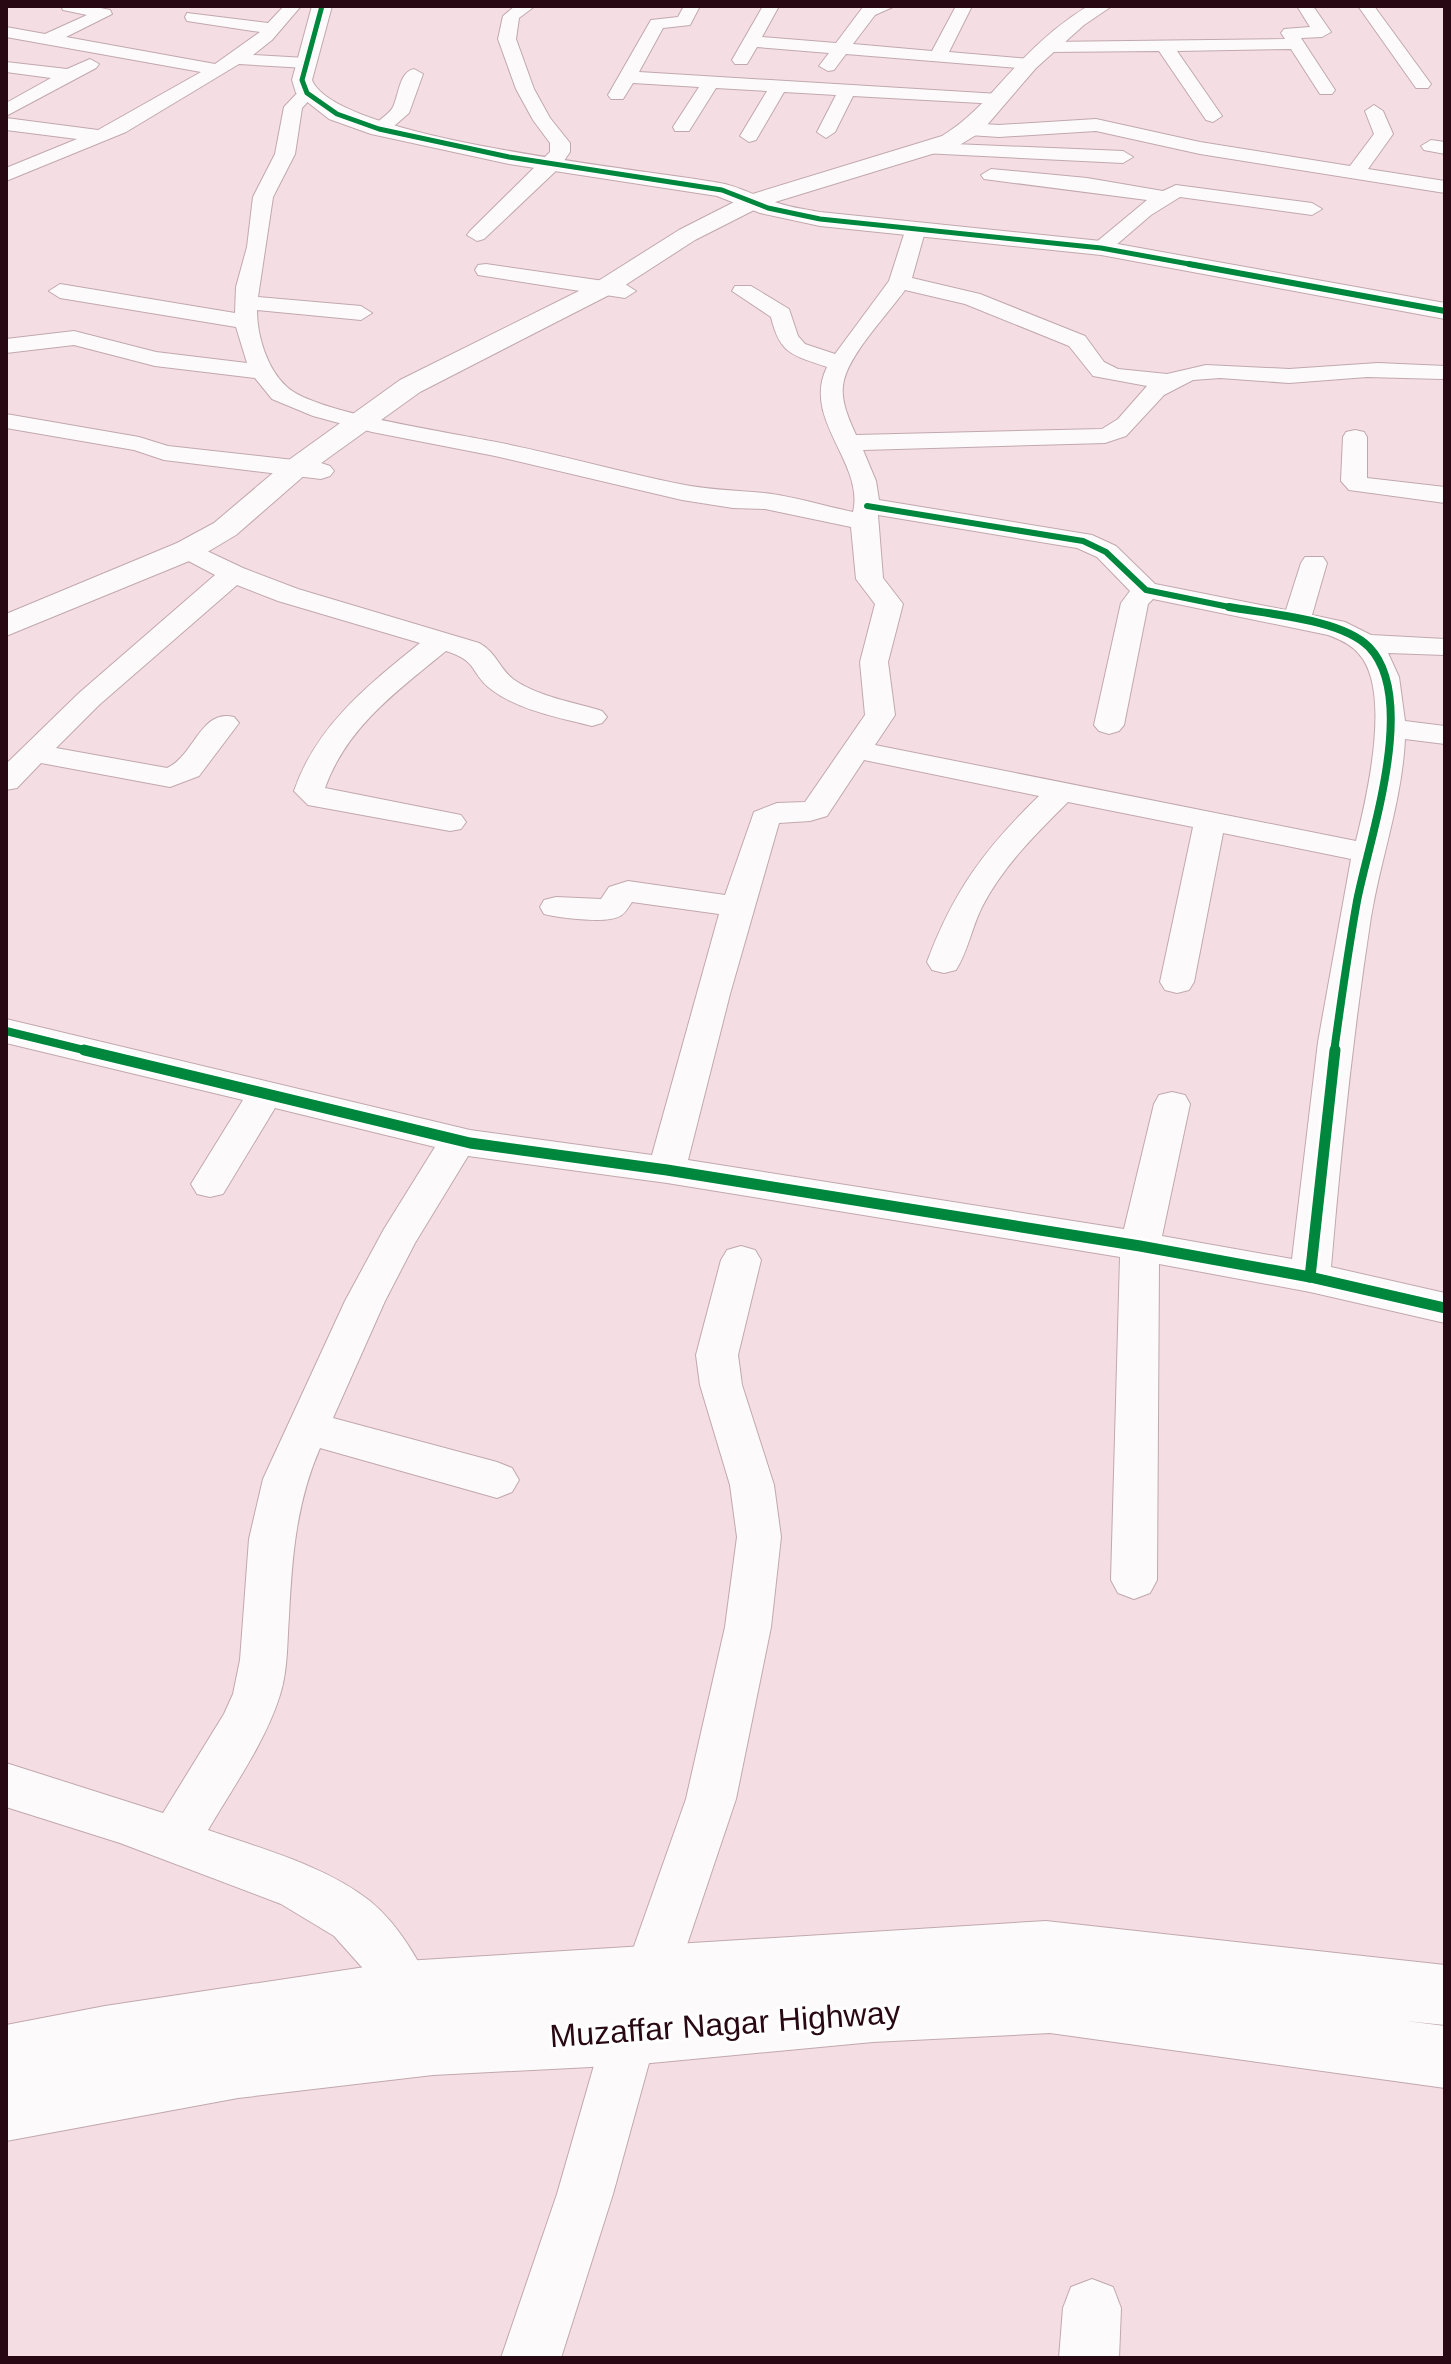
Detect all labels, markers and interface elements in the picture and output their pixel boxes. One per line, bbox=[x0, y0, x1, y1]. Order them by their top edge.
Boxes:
street label: Muzaffar Nagar Highway bbox=[548, 1994, 902, 2054]

